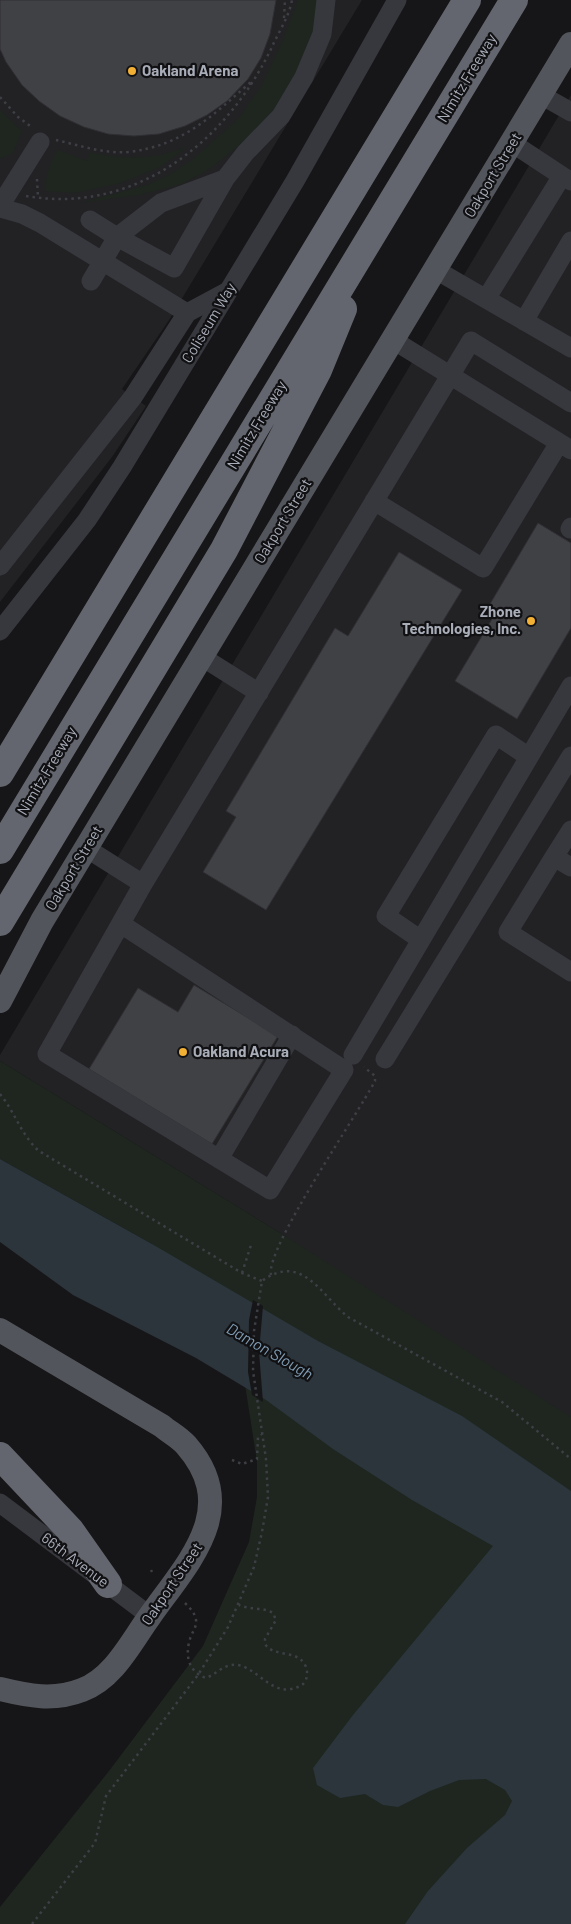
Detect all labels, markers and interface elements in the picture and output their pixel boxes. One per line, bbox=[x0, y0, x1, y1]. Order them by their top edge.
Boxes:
street label: Nimitz Freeway bbox=[433, 30, 500, 125]
place label: Oakland Arena bbox=[142, 61, 238, 79]
marker: Oakland Arena bbox=[126, 65, 138, 77]
street label: Oakport Street bbox=[460, 129, 525, 220]
street label: Coliseum Way bbox=[177, 279, 239, 366]
street label: Nimitz Freeway bbox=[223, 377, 290, 472]
street label: Oakport Street bbox=[250, 475, 315, 566]
place label: Zhone Technologies, Inc. bbox=[402, 602, 521, 637]
marker: Zhone Technologies, Inc. bbox=[525, 615, 537, 627]
street label: Nimitz Freeway bbox=[13, 723, 80, 818]
street label: Oakport Street bbox=[41, 822, 106, 913]
place label: Oakland Acura bbox=[193, 1042, 289, 1060]
marker: Oakland Acura bbox=[177, 1046, 189, 1058]
water label: Damon Slough bbox=[224, 1318, 317, 1383]
street label: 66th Avenue bbox=[38, 1528, 113, 1590]
street label: Oakport Street bbox=[137, 1539, 205, 1628]

